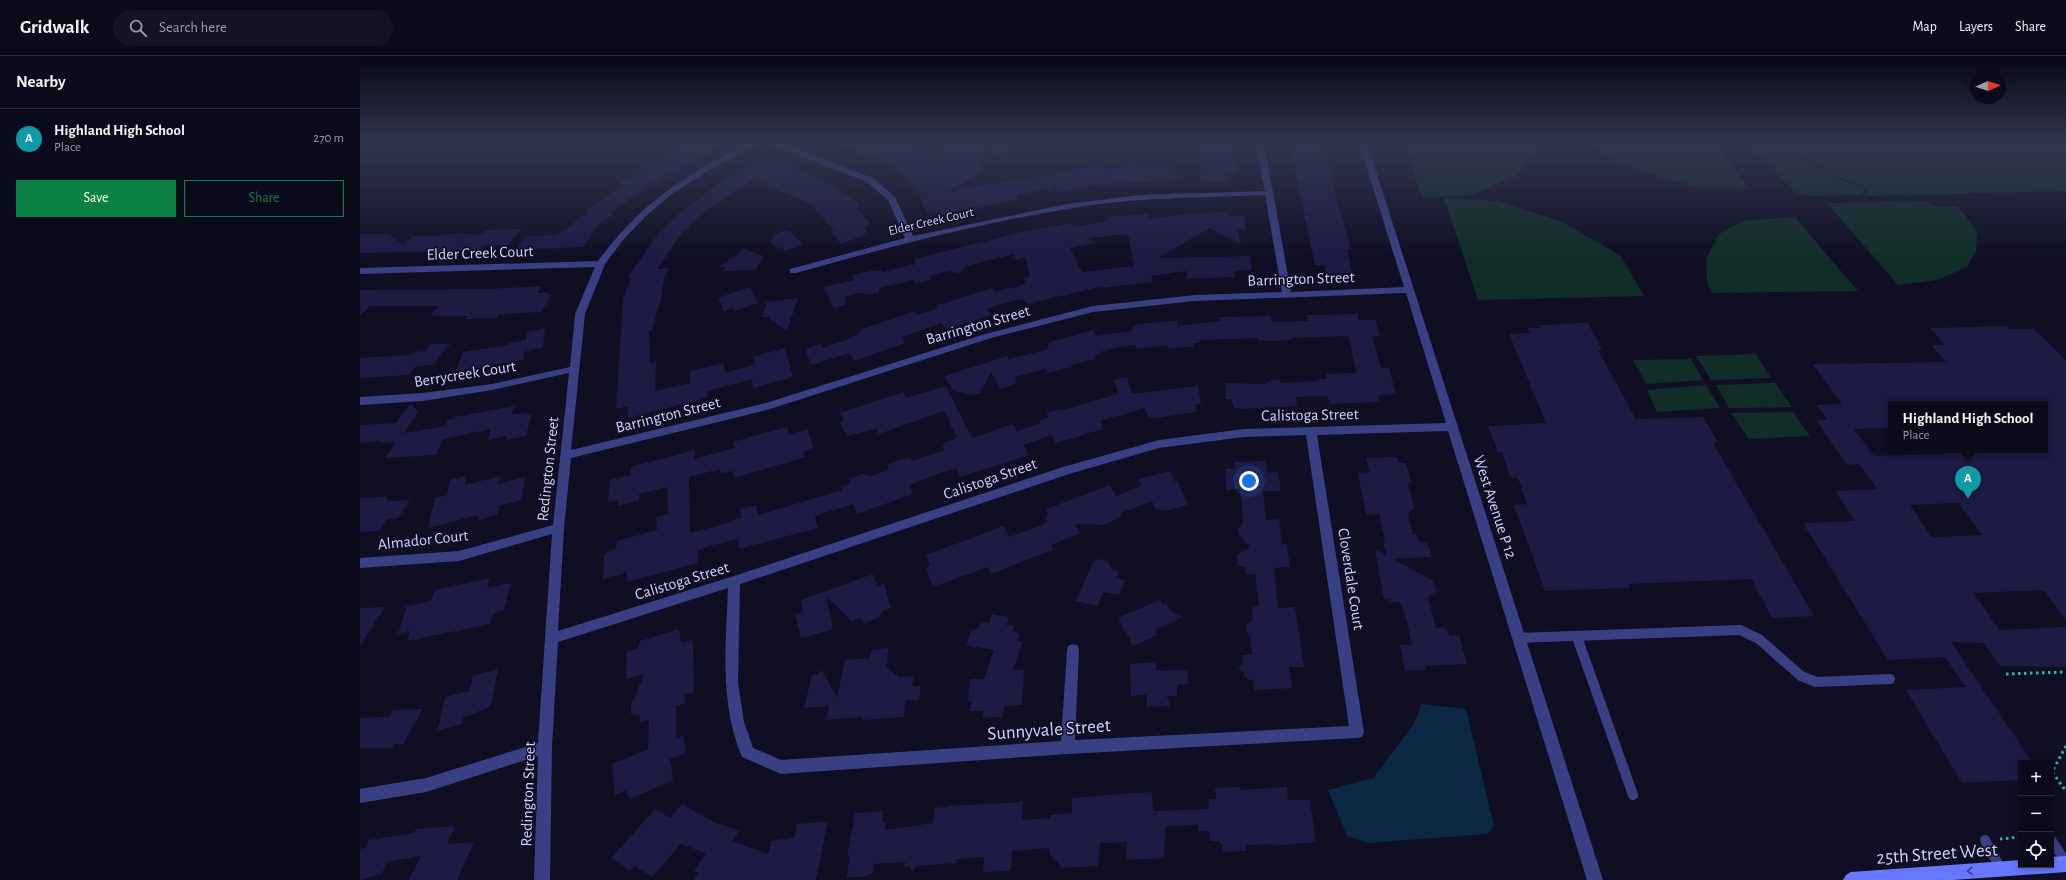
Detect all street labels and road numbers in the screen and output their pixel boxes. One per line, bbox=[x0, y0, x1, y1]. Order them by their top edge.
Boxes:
street label: Elder Creek Court bbox=[887, 206, 975, 238]
street label: Elder Creek Court bbox=[426, 243, 534, 263]
street label: Barrington Street bbox=[1247, 269, 1355, 289]
street label: Barrington Street bbox=[924, 303, 1032, 347]
street label: Berrycreek Court bbox=[413, 358, 517, 391]
street label: Barrington Street bbox=[614, 394, 722, 436]
street label: Calistoga Street bbox=[1261, 406, 1359, 424]
street label: Redington Street bbox=[535, 416, 561, 522]
street label: West Avenue P 12 bbox=[1471, 453, 1519, 561]
street label: Calistoga Street bbox=[941, 456, 1039, 502]
street label: Almador Court bbox=[377, 527, 469, 553]
street label: Cloverdale Court bbox=[1335, 527, 1367, 631]
street label: Calistoga Street bbox=[633, 559, 731, 603]
street label: Sunnyvale Street bbox=[987, 716, 1111, 744]
street label: Redington Street bbox=[518, 741, 538, 847]
street label: 25th Street West bbox=[1876, 840, 1998, 868]

